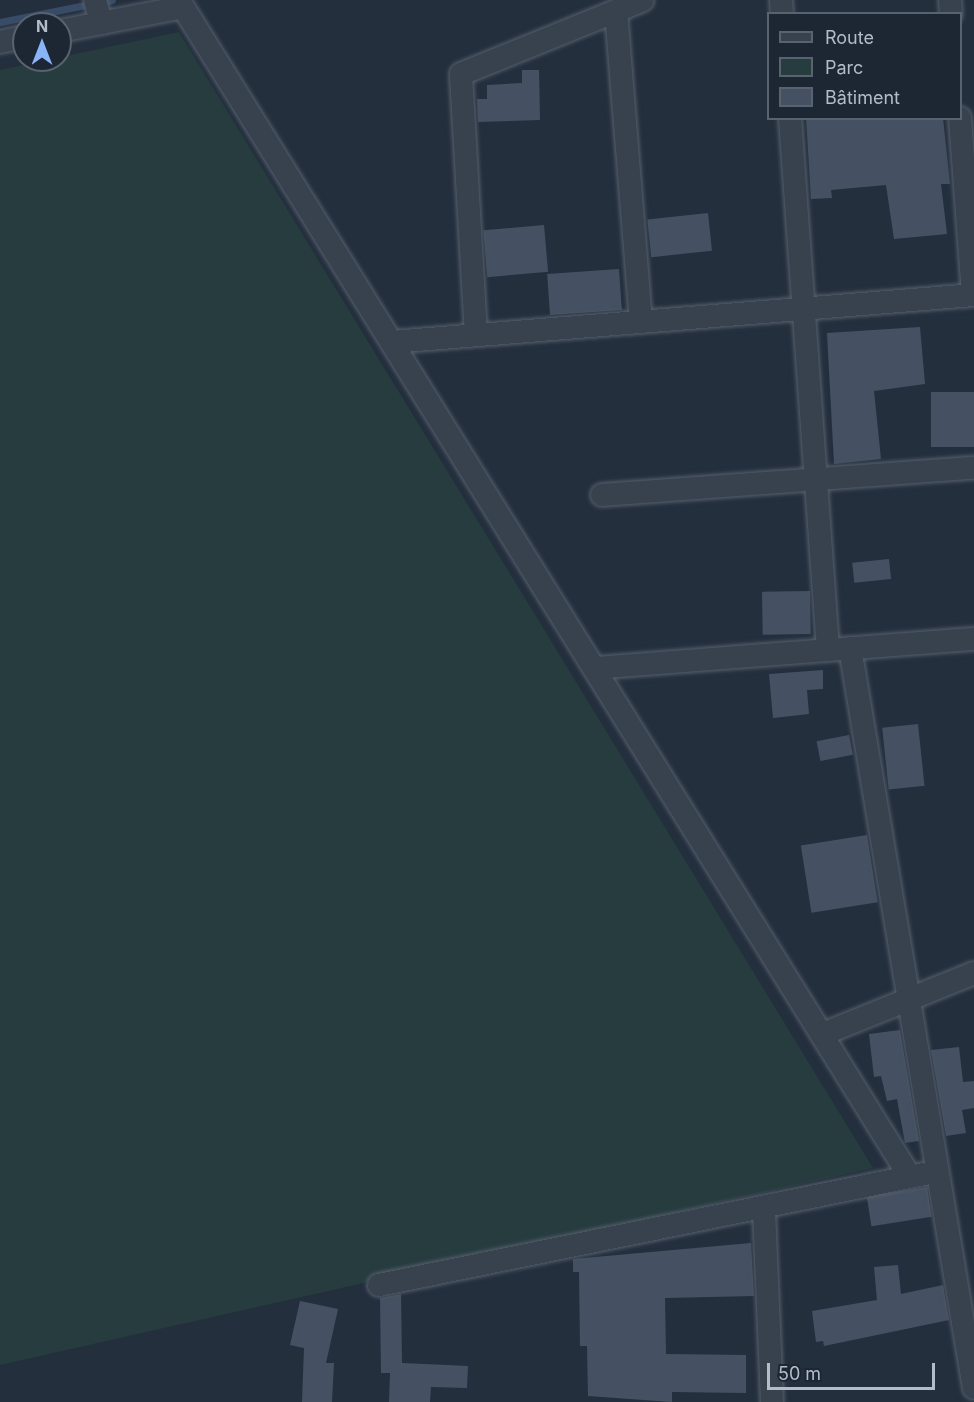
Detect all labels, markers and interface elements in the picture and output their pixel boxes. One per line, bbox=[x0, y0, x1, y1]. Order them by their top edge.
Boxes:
north arrow bbox=[12, 12, 72, 72]
legend bbox=[767, 12, 962, 120]
text: N bbox=[36, 16, 48, 36]
text: Route bbox=[825, 27, 874, 48]
text: Parc bbox=[825, 57, 863, 78]
text: Bâtiment bbox=[825, 87, 900, 108]
scale bar bbox=[770, 1351, 938, 1389]
text: 50 m bbox=[778, 1363, 821, 1384]

